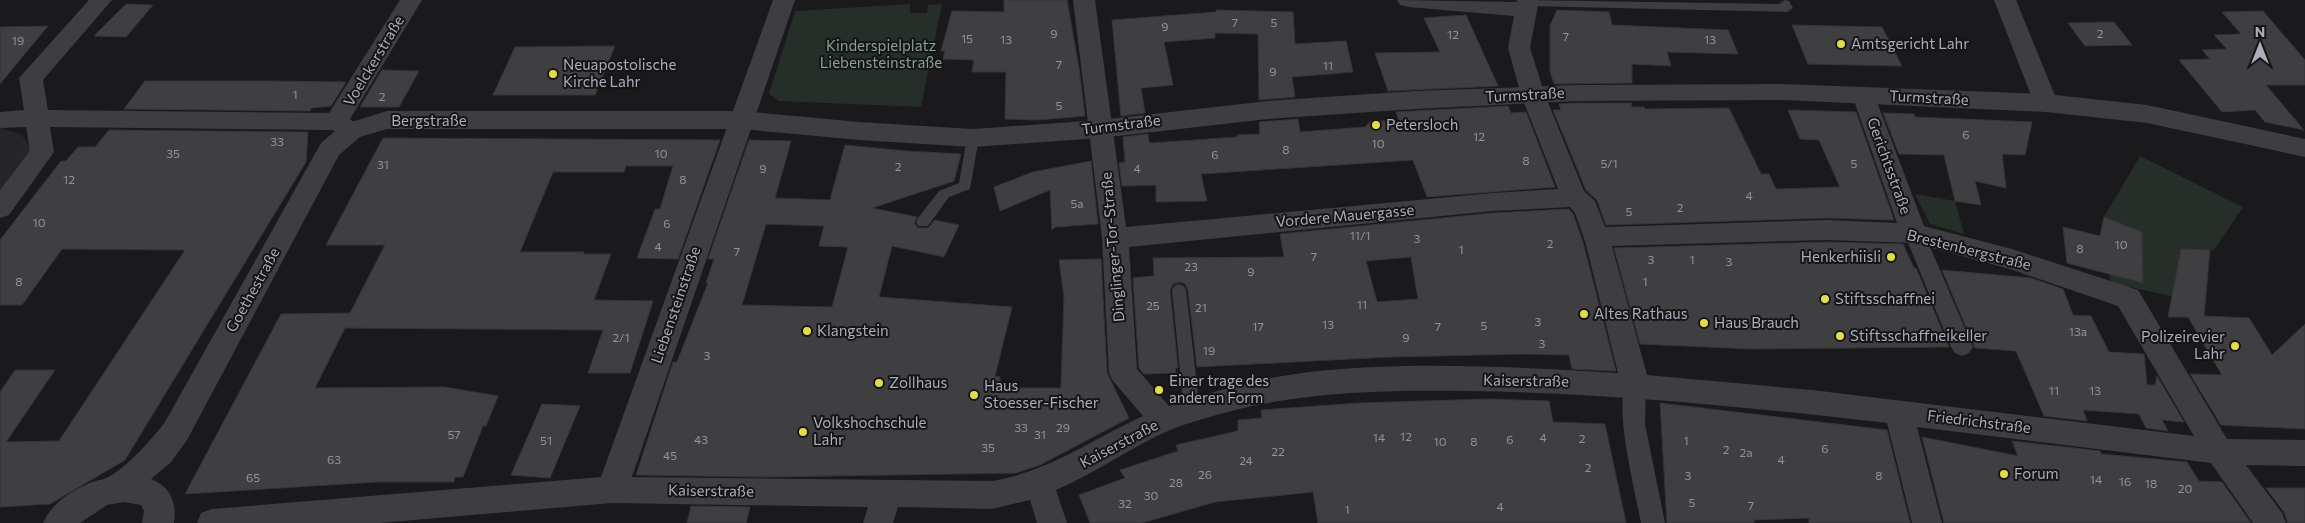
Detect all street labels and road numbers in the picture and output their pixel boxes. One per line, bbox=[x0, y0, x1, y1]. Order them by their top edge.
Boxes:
street label: Voelckerstraße bbox=[339, 12, 407, 109]
street label: Turmstraße bbox=[1485, 83, 1565, 105]
street label: Turmstraße bbox=[1889, 86, 1969, 108]
street label: Turmstraße bbox=[1080, 110, 1161, 138]
street label: Bergstraße bbox=[391, 111, 467, 129]
street label: Gerichtsstraße bbox=[1864, 115, 1916, 216]
street label: Dinglinger-Tor-Straße bbox=[1096, 171, 1128, 323]
street label: Vordere Mauergasse bbox=[1275, 200, 1415, 230]
street label: Brestenbergstraße bbox=[1905, 225, 2033, 273]
street label: Goethestraße bbox=[221, 244, 283, 335]
street label: Liebensteinstraße bbox=[647, 244, 704, 366]
street label: Kaiserstraße bbox=[1483, 370, 1569, 390]
street label: Friedrichstraße bbox=[1926, 406, 2032, 436]
street label: Kaiserstraße bbox=[1076, 415, 1161, 471]
street label: Kaiserstraße bbox=[668, 480, 754, 500]

